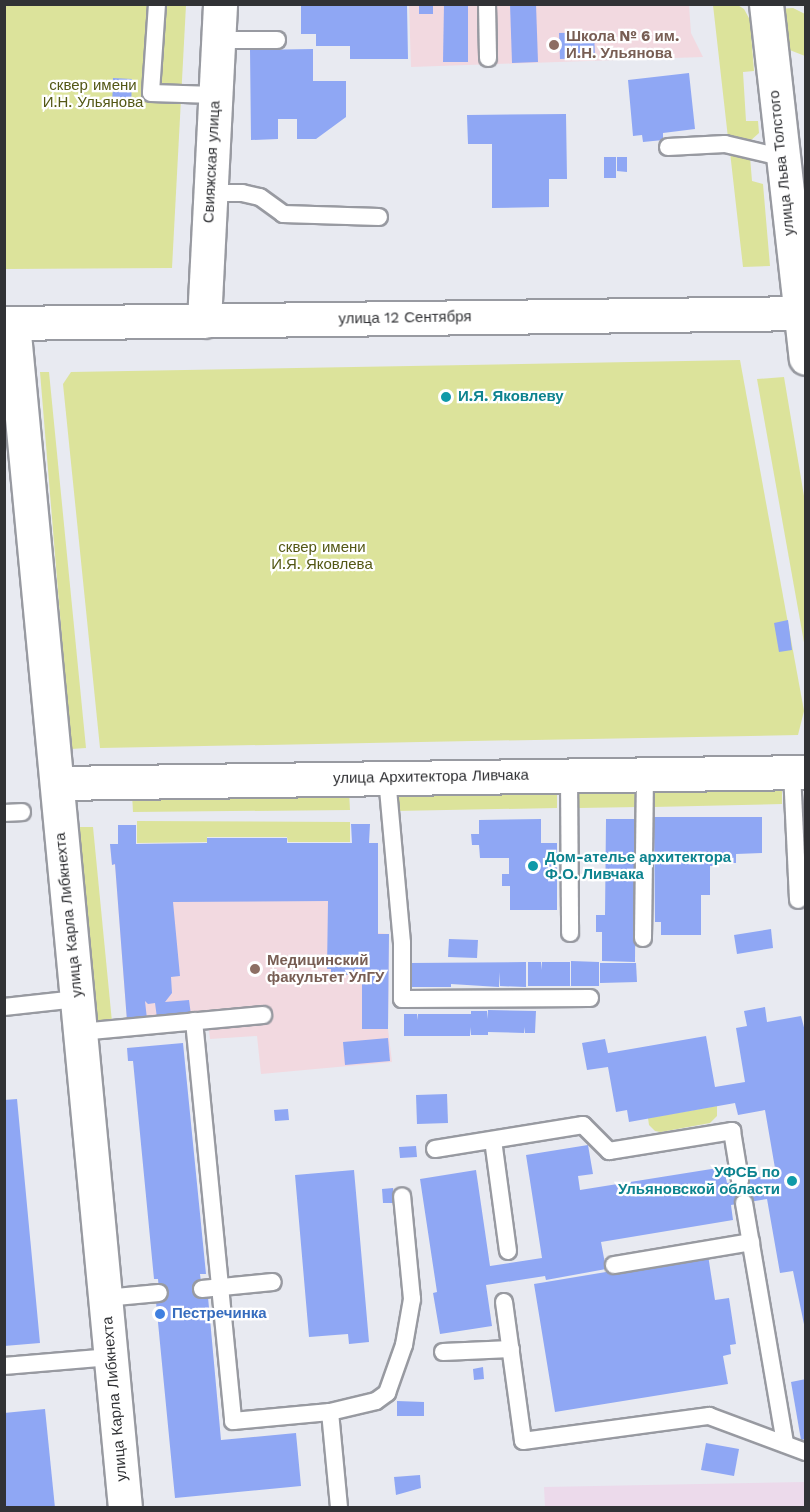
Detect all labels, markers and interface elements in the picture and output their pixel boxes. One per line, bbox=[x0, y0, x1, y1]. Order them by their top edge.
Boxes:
place label: Школа № 6 им. И.Н. Ульянова bbox=[566, 27, 679, 62]
marker: Школа № 6 им. И.Н. Ульянова bbox=[547, 38, 561, 52]
park label: сквер имени И.Н. Ульянова bbox=[43, 76, 143, 111]
street label: улица Льва Толстого bbox=[765, 89, 799, 237]
street label: Свияжская улица bbox=[200, 100, 224, 224]
street label: улица 12 Сентября bbox=[338, 308, 472, 328]
place label: И.Я. Яковлеву bbox=[458, 388, 564, 406]
marker: И.Я. Яковлеву bbox=[439, 390, 453, 404]
park label: сквер имени И.Я. Яковлева bbox=[271, 538, 373, 573]
street label: улица Архитектора Ливчака bbox=[333, 766, 529, 788]
street label: улица Карла Либкнехта bbox=[51, 832, 87, 998]
place label: Дом-ателье архитектора Ф.О. Ливчака bbox=[545, 848, 731, 883]
marker: Дом-ателье архитектора Ф.О. Ливчака bbox=[526, 859, 540, 873]
place label: Медицинский факультет УлГУ bbox=[267, 951, 384, 986]
marker: Медицинский факультет УлГУ bbox=[248, 962, 262, 976]
place label: УФСБ по Ульяновской области bbox=[618, 1163, 780, 1198]
marker: УФСБ по Ульяновской области bbox=[785, 1174, 799, 1188]
place label: Пестречинка bbox=[172, 1305, 267, 1323]
marker: Пестречинка bbox=[153, 1307, 167, 1321]
street label: улица Карла Либкнехта bbox=[99, 1316, 131, 1482]

